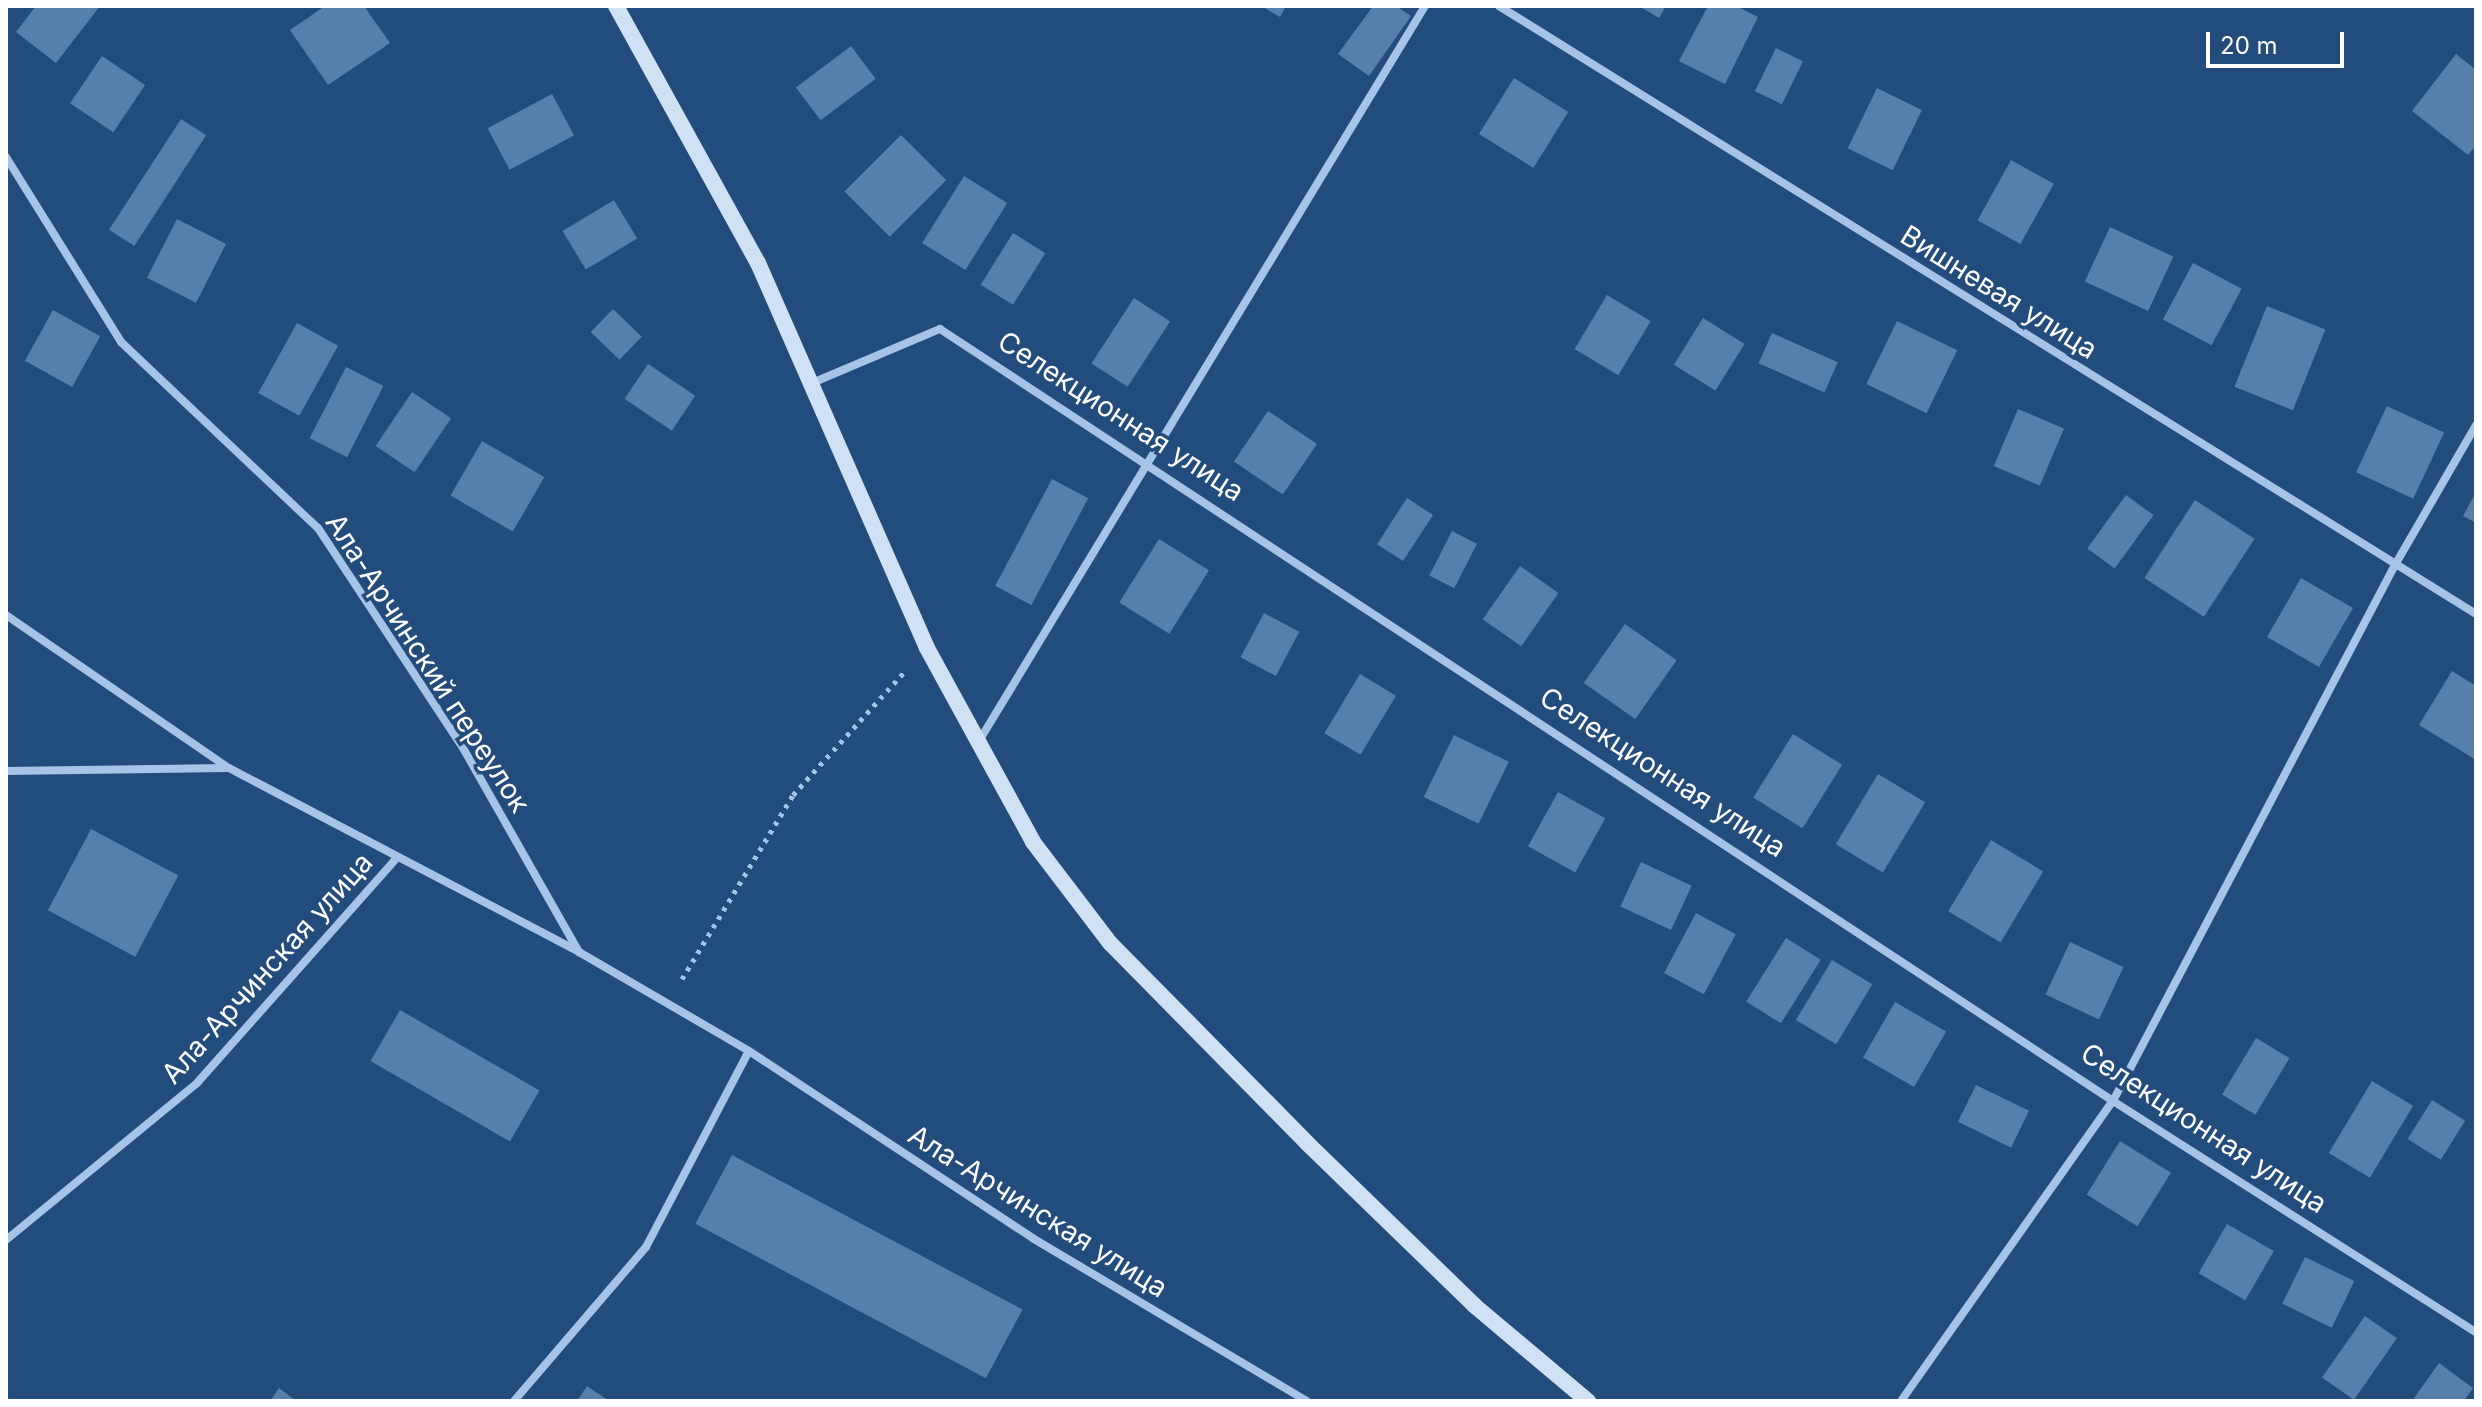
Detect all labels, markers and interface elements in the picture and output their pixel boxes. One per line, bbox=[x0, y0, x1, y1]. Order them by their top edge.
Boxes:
scale bar bbox=[2210, 16, 2348, 66]
text: 20 m bbox=[2220, 31, 2278, 60]
street label: Вишневая улица bbox=[1895, 218, 2103, 366]
street label: Селекционная улица bbox=[992, 324, 1250, 508]
street label: Ала-Арчинский переулок bbox=[319, 507, 537, 819]
street label: Селекционная улица bbox=[1534, 680, 1792, 864]
street label: Ала-Арчинская улица bbox=[154, 846, 380, 1090]
street label: Селекционная улица bbox=[2075, 1036, 2333, 1220]
street label: Ала-Арчинская улица bbox=[902, 1118, 1174, 1304]

